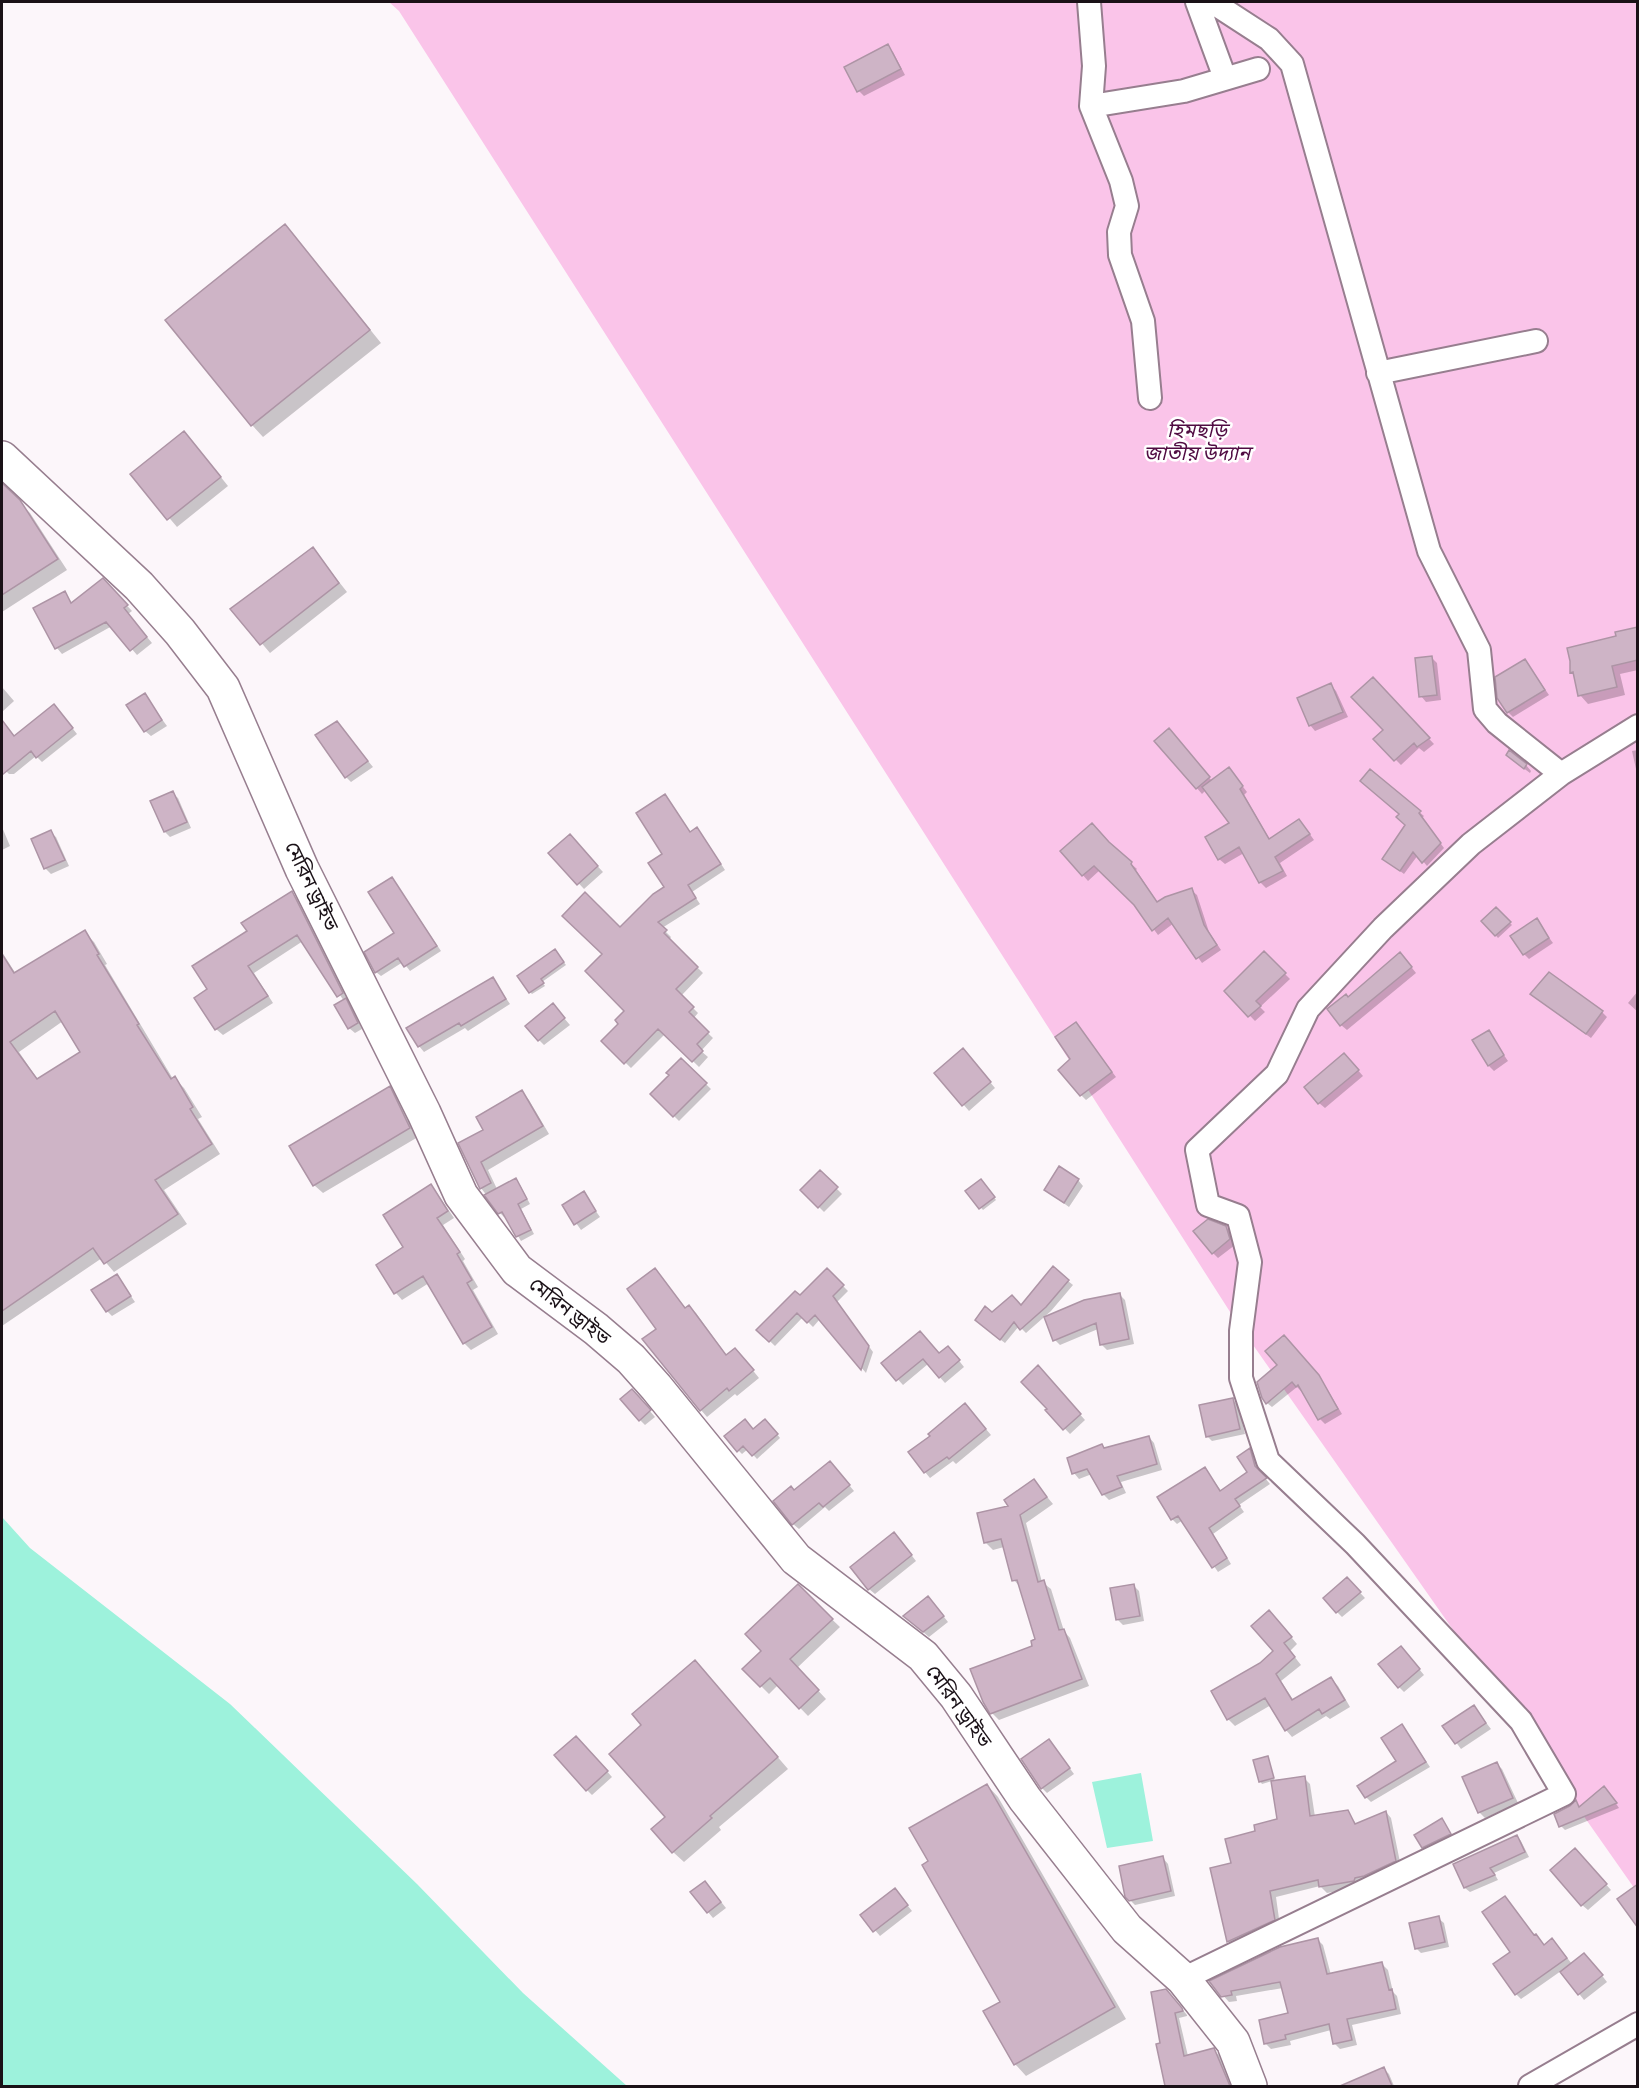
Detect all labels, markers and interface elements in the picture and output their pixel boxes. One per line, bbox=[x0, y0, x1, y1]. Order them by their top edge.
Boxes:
park label: হিমছড়ি জাতীয় উদ্যান bbox=[1144, 418, 1254, 465]
street label: মেরিন ড্রাইভ bbox=[280, 837, 344, 936]
street label: মেরিন ড্রাইভ bbox=[525, 1272, 616, 1351]
street label: মেরিন ড্রাইভ bbox=[921, 1660, 998, 1753]

